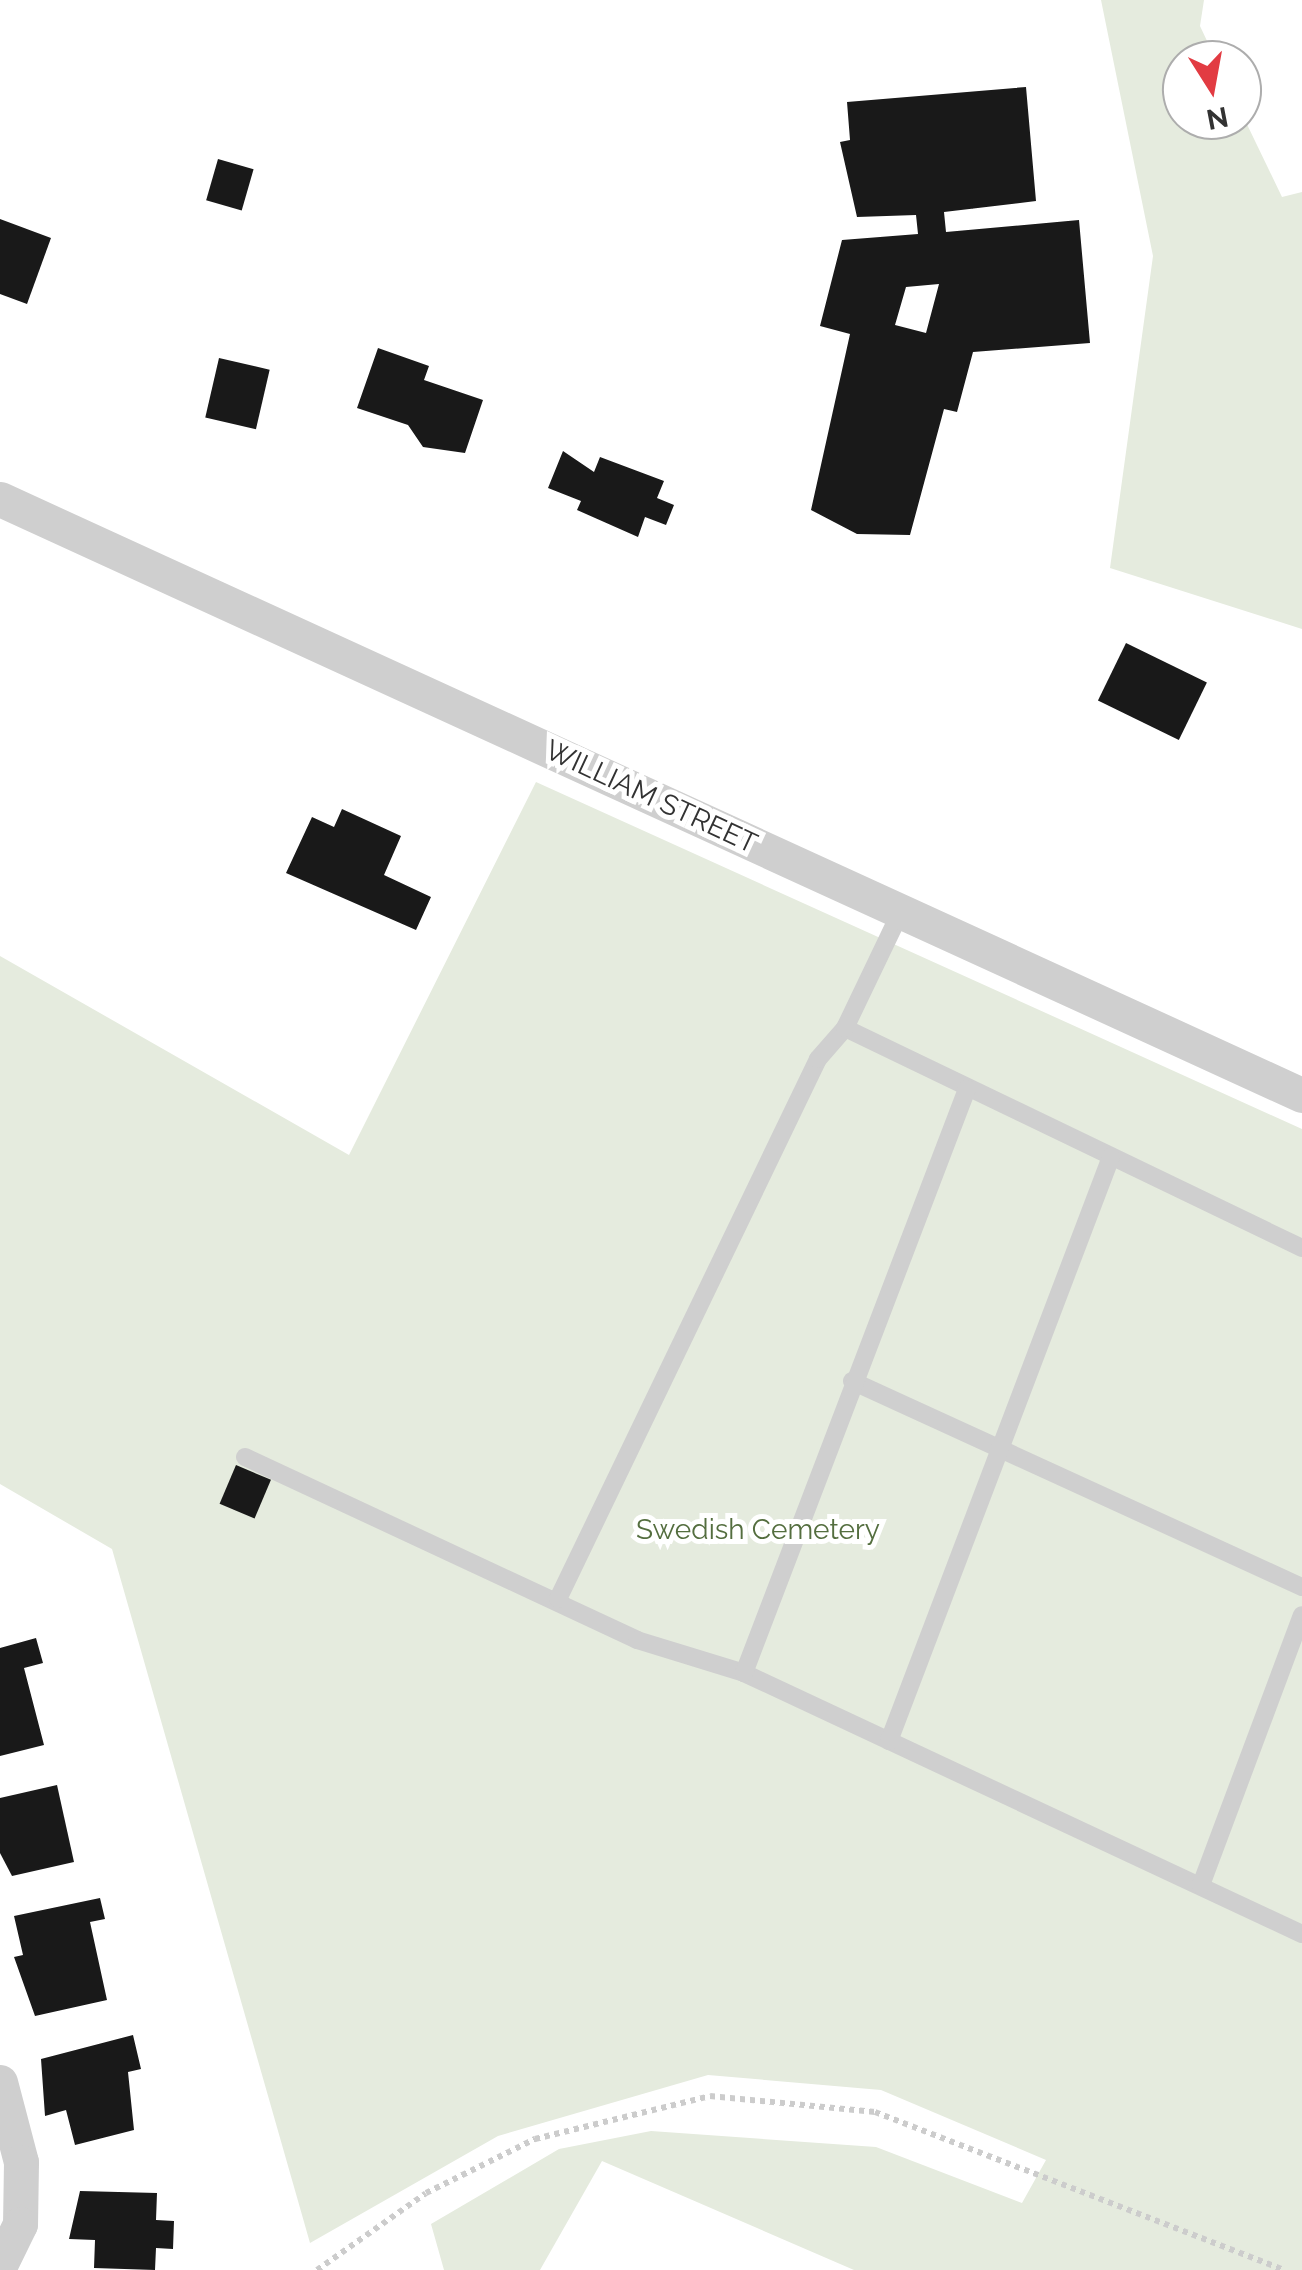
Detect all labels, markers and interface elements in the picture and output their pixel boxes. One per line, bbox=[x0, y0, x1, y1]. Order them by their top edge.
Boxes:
north arrow bbox=[1162, 40, 1262, 140]
text: N bbox=[1204, 100, 1231, 136]
street label: WILLIAM STREET bbox=[540, 733, 762, 861]
park label: Swedish Cemetery bbox=[636, 1513, 880, 1547]

